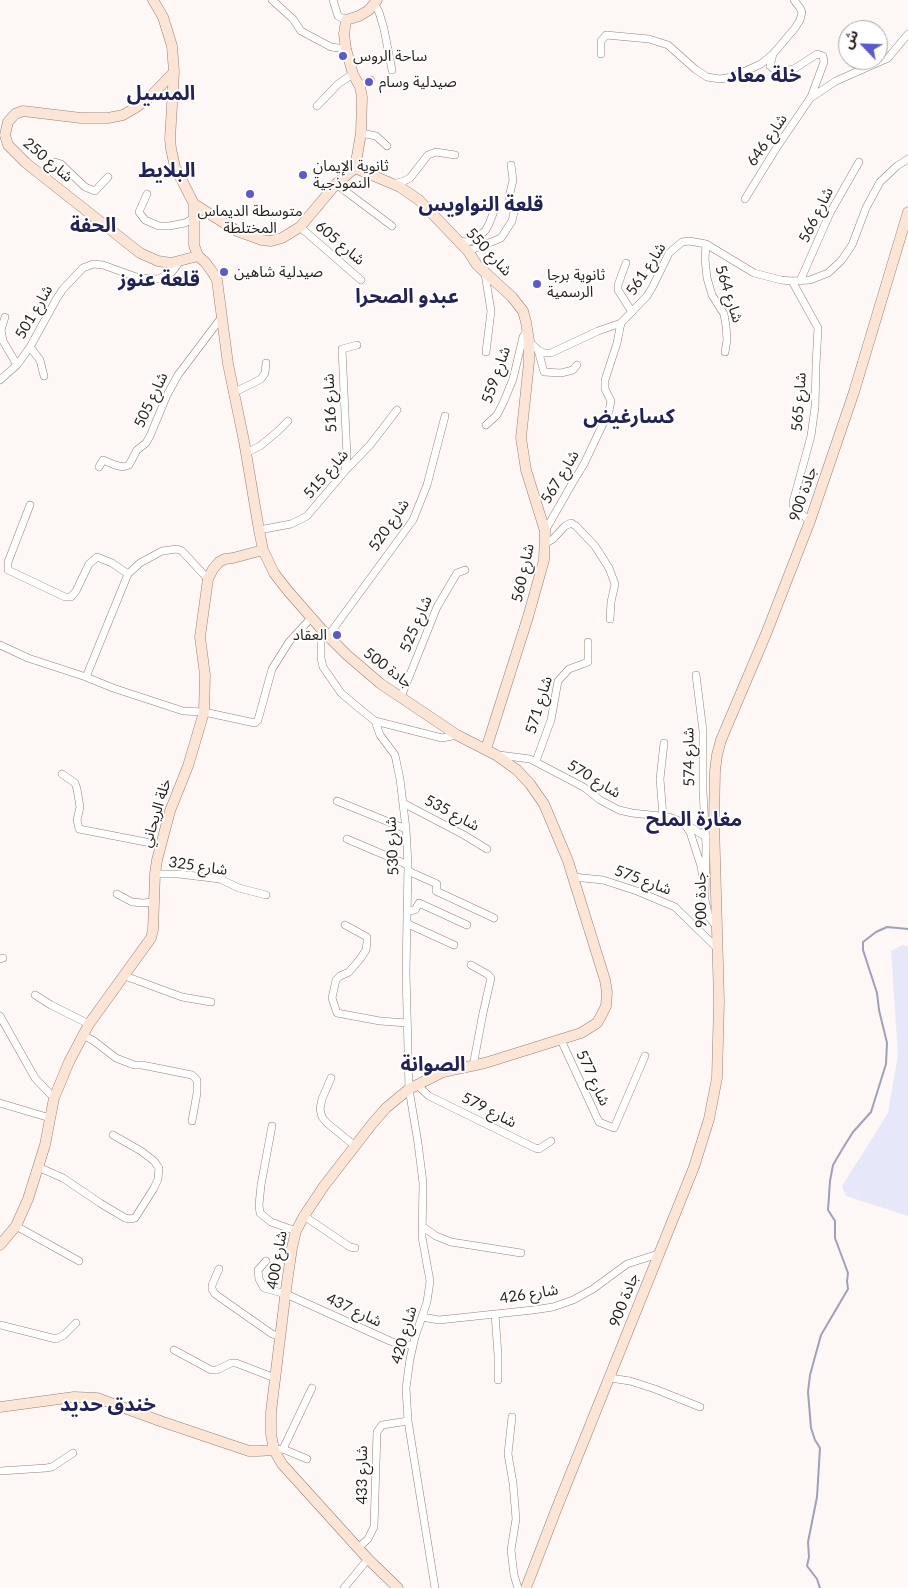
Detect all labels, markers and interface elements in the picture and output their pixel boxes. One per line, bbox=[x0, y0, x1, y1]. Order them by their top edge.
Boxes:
north arrow bbox=[838, 20, 888, 70]
text: ش bbox=[838, 27, 861, 51]
place label: ساحة الروس bbox=[353, 47, 427, 65]
marker: ساحة الروس bbox=[337, 50, 349, 62]
district label: خلة معاد bbox=[727, 64, 801, 88]
place label: صيدلية وسام bbox=[379, 73, 457, 91]
marker: صيدلية وسام bbox=[363, 76, 375, 88]
district label: المسيل bbox=[127, 82, 195, 106]
street label: شارع 646 bbox=[743, 110, 791, 170]
street label: شارع 250 bbox=[20, 134, 76, 186]
place label: ثانوية الإيمان النموذجية bbox=[313, 157, 389, 192]
district label: البلايط bbox=[138, 159, 196, 183]
marker: ثانوية الإيمان النموذجية bbox=[297, 169, 309, 181]
street label: شارع 566 bbox=[795, 184, 837, 246]
marker: متوسطة الديماس المختلطة bbox=[244, 188, 256, 200]
district label: قلعة النواويس bbox=[419, 193, 543, 217]
place label: متوسطة الديماس المختلطة bbox=[197, 202, 303, 237]
district label: الحفة bbox=[70, 214, 116, 238]
street label: شارع 605 bbox=[312, 217, 368, 269]
street label: شارع 550 bbox=[462, 224, 516, 280]
street label: شارع 561 bbox=[622, 239, 670, 299]
place label: صيدلية شاهين bbox=[234, 263, 323, 281]
street label: شارع 564 bbox=[711, 263, 747, 325]
marker: صيدلية شاهين bbox=[218, 266, 230, 278]
place label: ثانوية برجا الرسمية bbox=[547, 266, 605, 301]
district label: قلعة عنوز bbox=[118, 268, 200, 292]
marker: ثانوية برجا الرسمية bbox=[531, 278, 543, 290]
street label: شارع 501 bbox=[11, 282, 57, 342]
district label: عبدو الصحرا bbox=[355, 285, 459, 309]
street label: شارع 559 bbox=[478, 344, 514, 406]
street label: شارع 505 bbox=[130, 369, 172, 431]
street label: شارع 565 bbox=[788, 372, 810, 432]
street label: شارع 516 bbox=[319, 373, 341, 433]
district label: كسارغيض bbox=[583, 405, 675, 429]
street label: شارع 515 bbox=[300, 446, 352, 502]
street label: شارع 567 bbox=[537, 447, 583, 507]
street label: جادة 900 bbox=[785, 464, 821, 524]
street label: شارع 520 bbox=[365, 495, 413, 555]
street label: شارع 560 bbox=[508, 542, 538, 604]
street label: شارع 525 bbox=[396, 593, 436, 655]
place label: العقاد bbox=[293, 626, 327, 644]
marker: العقاد bbox=[331, 629, 343, 641]
street label: جادة 500 bbox=[360, 644, 416, 692]
street label: شارع 571 bbox=[522, 674, 556, 736]
street label: شارع 574 bbox=[679, 727, 699, 787]
street label: شارع 570 bbox=[564, 756, 624, 802]
street label: خلة الريحاني bbox=[137, 776, 175, 850]
street label: شارع 535 bbox=[422, 791, 482, 835]
district label: مغارة الملح bbox=[646, 808, 742, 832]
street label: شارع 530 bbox=[381, 816, 403, 876]
street label: شارع 325 bbox=[167, 853, 229, 879]
street label: شارع 575 bbox=[612, 861, 674, 899]
street label: جادة 900 bbox=[692, 872, 710, 928]
street label: شارع 577 bbox=[572, 1047, 614, 1109]
district label: الصوانة bbox=[401, 1053, 465, 1077]
street label: شارع 579 bbox=[459, 1089, 519, 1131]
street label: شارع 400 bbox=[263, 1229, 291, 1291]
street label: جادة 900 bbox=[605, 1270, 643, 1330]
street label: شارع 426 bbox=[498, 1280, 560, 1308]
street label: شارع 437 bbox=[323, 1289, 385, 1331]
street label: شارع 420 bbox=[387, 1304, 421, 1366]
district label: خندق حديد bbox=[60, 1393, 156, 1417]
street label: شارع 433 bbox=[353, 1445, 371, 1505]

